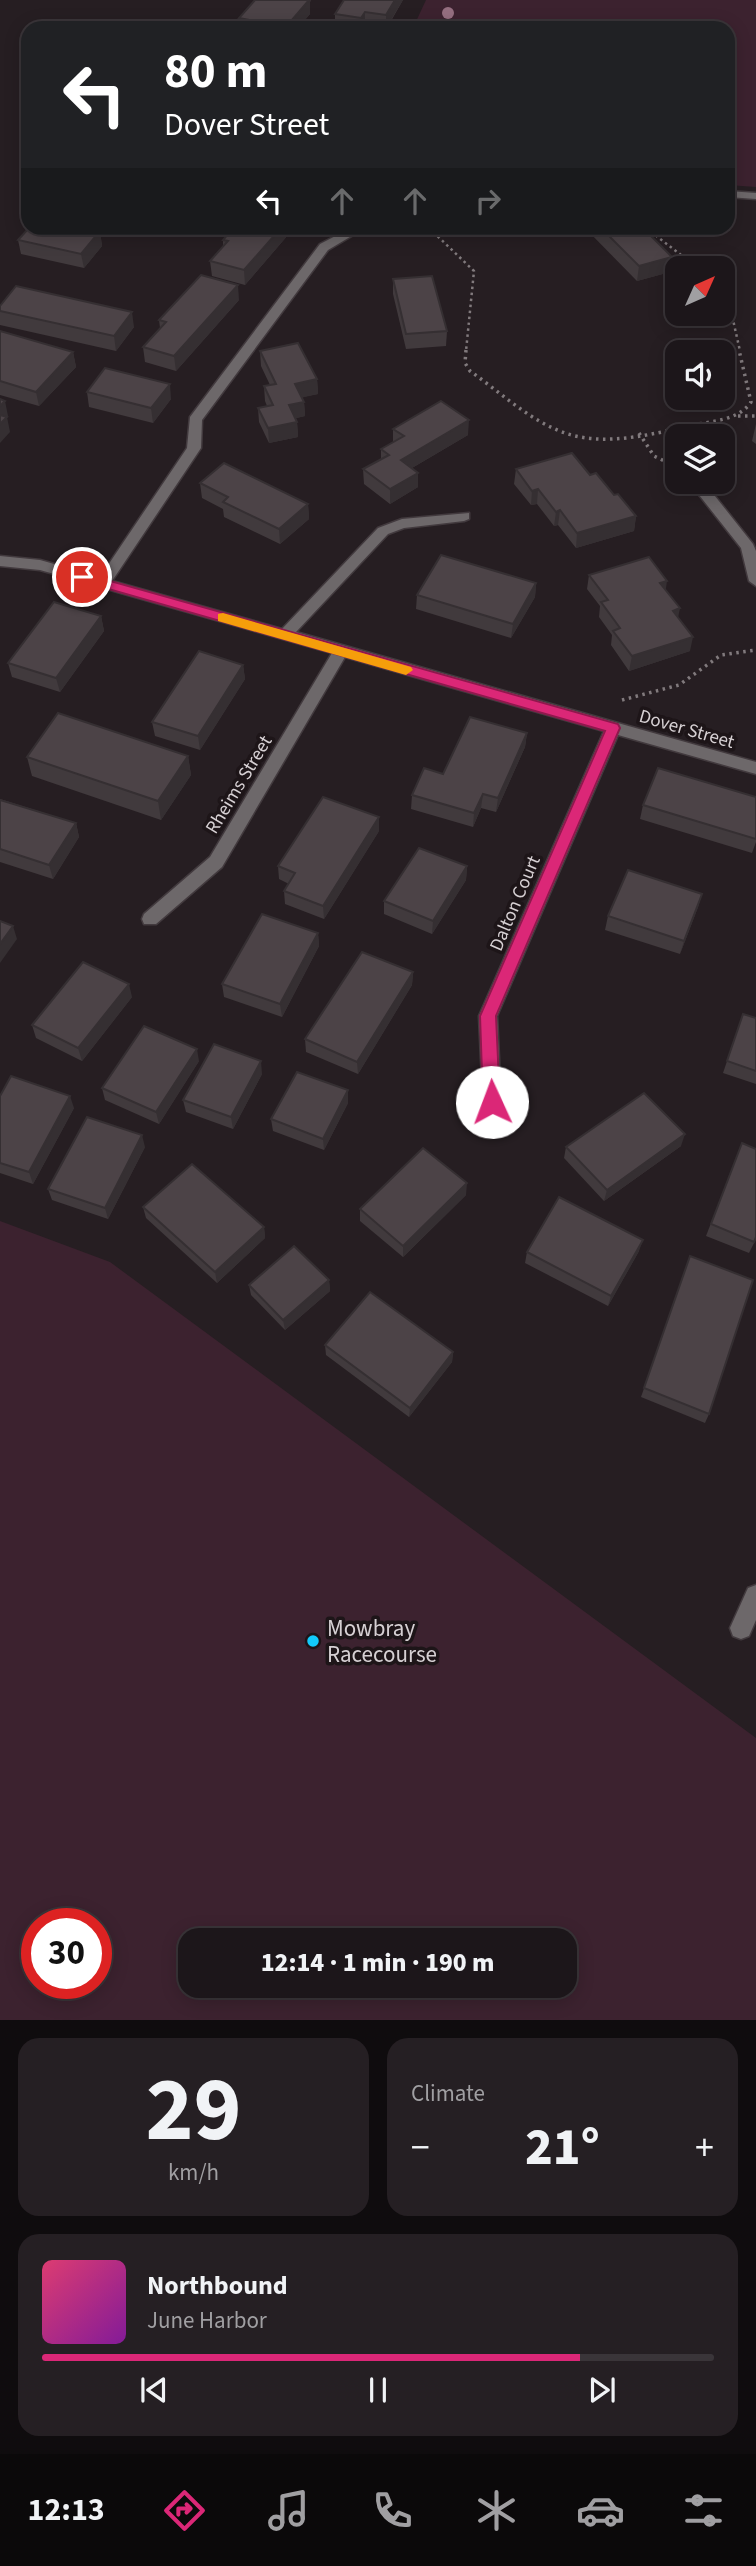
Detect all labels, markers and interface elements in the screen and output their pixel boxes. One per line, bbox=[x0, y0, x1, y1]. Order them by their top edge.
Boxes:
text: 80 m bbox=[164, 37, 268, 107]
icon: left bbox=[49, 49, 140, 140]
text: Dover Street bbox=[164, 102, 329, 148]
icon: left bbox=[250, 182, 288, 220]
icon: ahead bbox=[323, 182, 361, 220]
icon: ahead bbox=[396, 182, 434, 220]
icon: right bbox=[469, 182, 507, 220]
north arrow bbox=[665, 256, 735, 326]
map controls bbox=[665, 256, 735, 494]
button: sound bbox=[665, 340, 735, 410]
button: layers bbox=[665, 424, 735, 494]
pin bbox=[52, 547, 112, 607]
icon: arrive bbox=[63, 558, 101, 596]
street label: Dover Street bbox=[636, 703, 738, 756]
street label: Rheims Street bbox=[199, 730, 280, 839]
street label: Dalton Court bbox=[483, 851, 548, 955]
position arrow bbox=[455, 1065, 529, 1139]
place label: Mowbray Racecourse bbox=[327, 1612, 437, 1671]
marker: Mowbray Racecourse bbox=[305, 1633, 321, 1649]
speed limit sign: 30 bbox=[21, 1908, 112, 1999]
text: 12:14 · 1 min · 190 m bbox=[261, 1944, 494, 1981]
text: 29 bbox=[145, 2046, 242, 2175]
text: Climate bbox=[411, 2077, 485, 2110]
text: 21° bbox=[525, 2111, 600, 2185]
text: − bbox=[411, 2121, 430, 2175]
text: + bbox=[695, 2121, 714, 2175]
text: km/h bbox=[168, 2156, 219, 2189]
text: Northbound bbox=[147, 2267, 288, 2304]
text: June Harbor bbox=[147, 2304, 267, 2337]
icon: previous bbox=[135, 2371, 173, 2409]
icon: pause bbox=[359, 2371, 397, 2409]
icon: next bbox=[583, 2371, 621, 2409]
icon: directions bbox=[160, 2486, 209, 2535]
icon: music bbox=[264, 2486, 313, 2535]
icon: phone bbox=[368, 2486, 417, 2535]
icon: climate bbox=[472, 2486, 521, 2535]
icon: car bbox=[576, 2486, 625, 2535]
icon: filters bbox=[679, 2486, 728, 2535]
text: 12:13 bbox=[27, 2487, 105, 2533]

